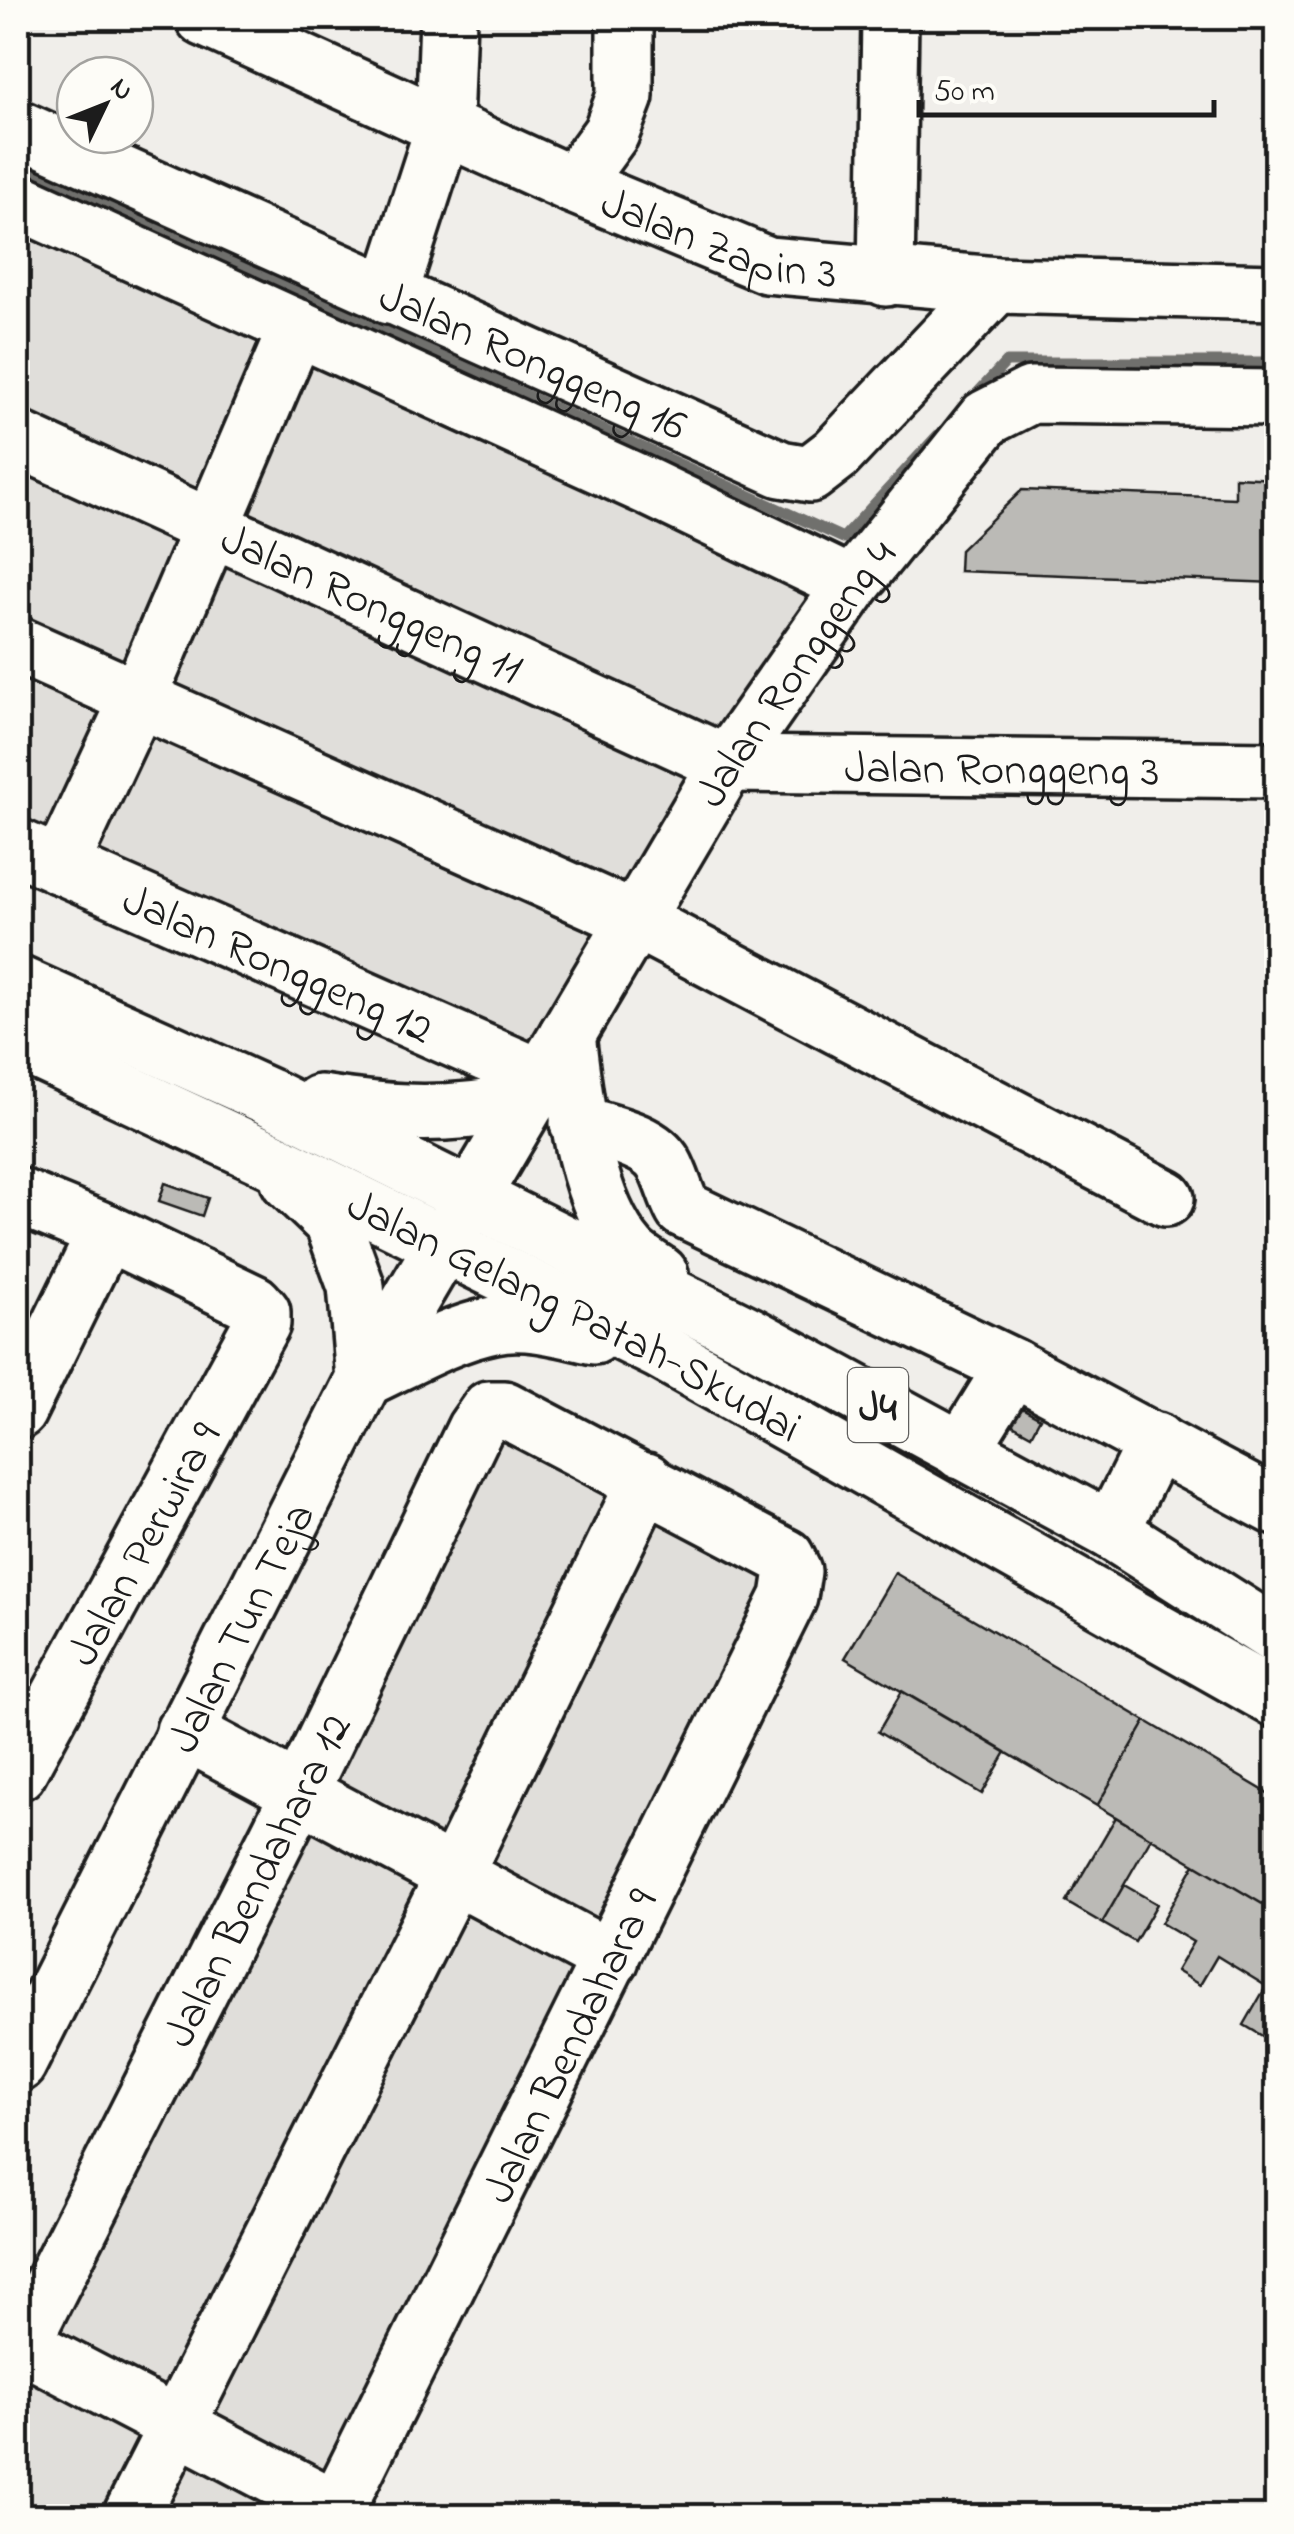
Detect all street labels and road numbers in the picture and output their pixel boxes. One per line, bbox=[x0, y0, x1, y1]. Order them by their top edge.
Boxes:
street label: Jalan Zapin 3 bbox=[590, 172, 839, 309]
street label: Jalan Ronggeng 16 bbox=[367, 266, 696, 461]
street label: Jalan Ronggeng 11 bbox=[209, 508, 532, 704]
street label: Jalan Ronggeng 4 bbox=[680, 526, 915, 821]
street label: Jalan Ronggeng 3 bbox=[844, 737, 1160, 807]
street label: Jalan Ronggeng 12 bbox=[111, 869, 443, 1064]
street label: Jalan Gelang Patah-Skudai bbox=[334, 1174, 812, 1462]
road number: J4 bbox=[848, 1368, 908, 1442]
street label: Jalan Perwira 9 bbox=[52, 1411, 241, 1679]
street label: Jalan Tun Teja bbox=[152, 1492, 334, 1766]
street label: Jalan Bendahara 12 bbox=[148, 1703, 371, 2060]
street label: Jalan Bendahara 9 bbox=[468, 1878, 677, 2216]

